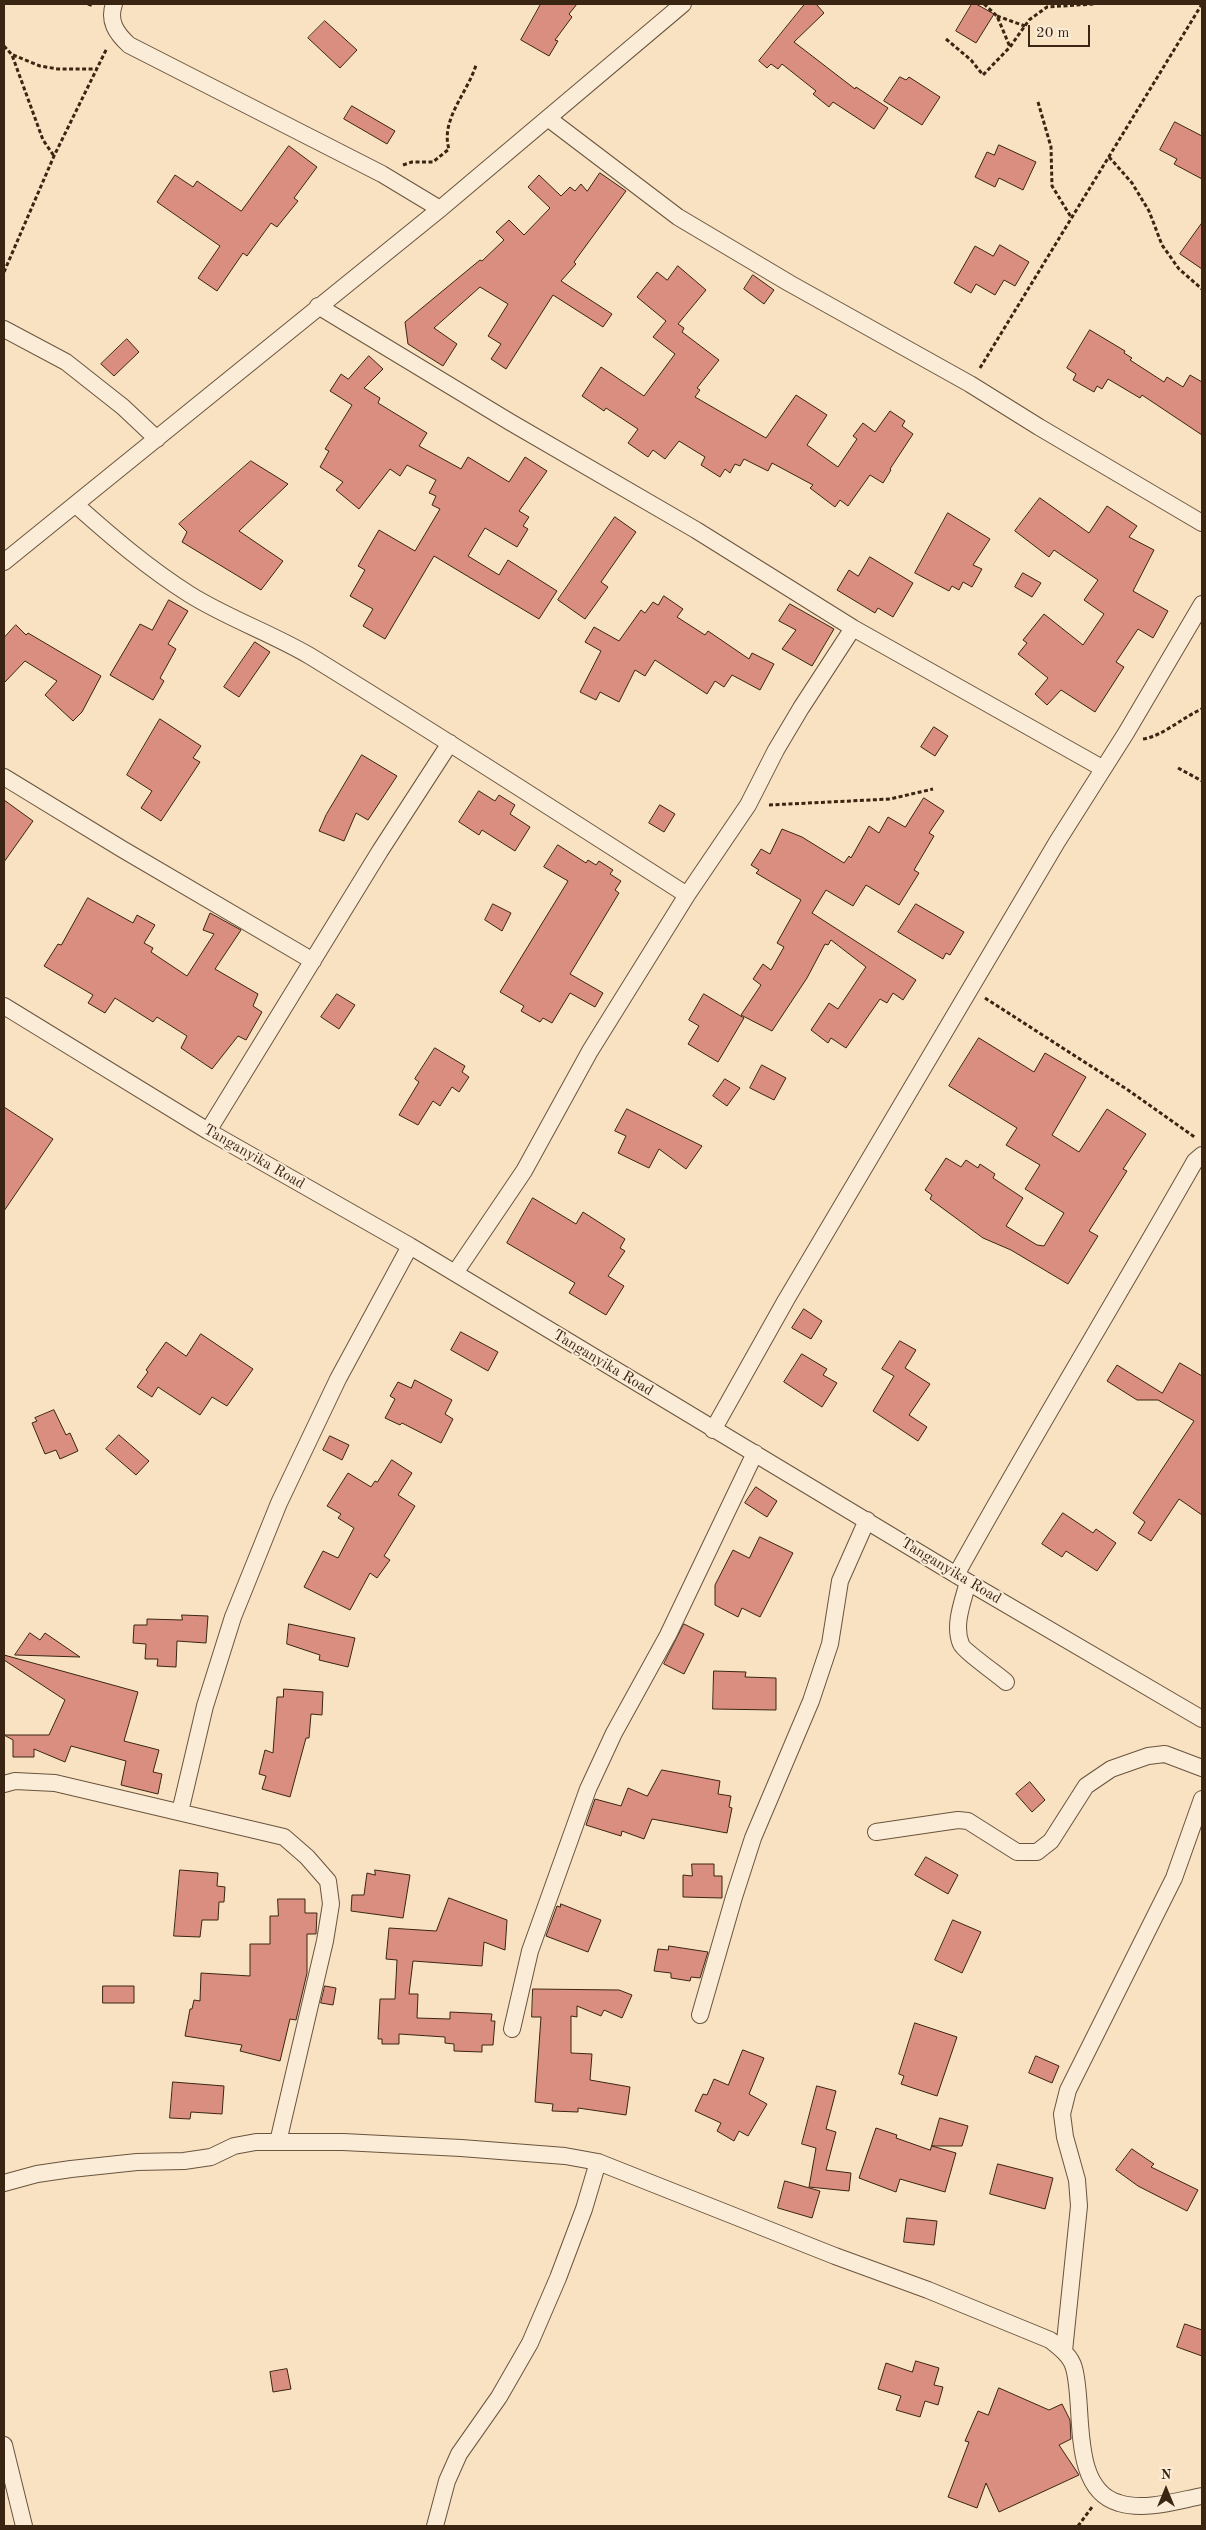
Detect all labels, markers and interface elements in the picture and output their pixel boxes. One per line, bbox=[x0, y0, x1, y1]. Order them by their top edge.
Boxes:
scale bar bbox=[1031, 15, 1094, 47]
text: 20 m bbox=[1036, 26, 1070, 41]
street label: Tanganyika Road bbox=[200, 1121, 308, 1193]
street label: Tanganyika Road bbox=[550, 1326, 656, 1400]
street label: Tanganyika Road bbox=[898, 1534, 1004, 1608]
north arrow bbox=[1141, 2465, 1191, 2515]
text: N bbox=[1161, 2468, 1171, 2482]

